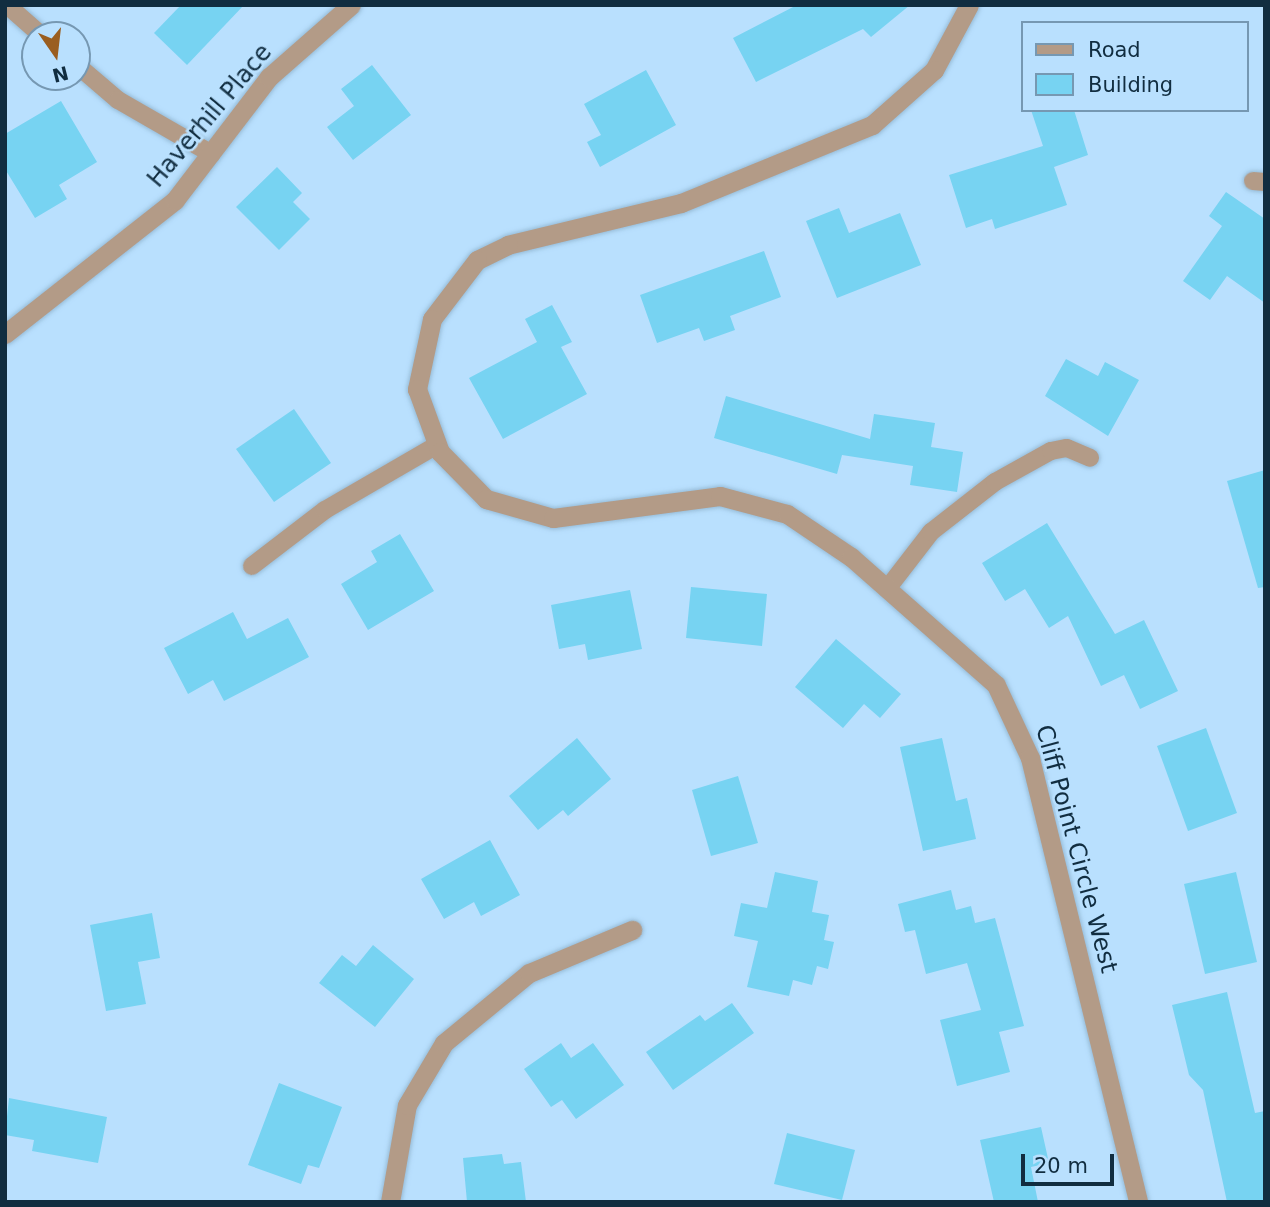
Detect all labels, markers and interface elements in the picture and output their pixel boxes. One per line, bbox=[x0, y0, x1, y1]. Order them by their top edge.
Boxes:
north arrow bbox=[21, 21, 91, 91]
legend bbox=[1021, 21, 1249, 112]
text: Road bbox=[1088, 38, 1141, 62]
street label: Haverhill Place bbox=[142, 39, 278, 193]
text: N bbox=[50, 62, 71, 87]
text: Building bbox=[1088, 73, 1173, 97]
street label: Cliff Point Circle West bbox=[1029, 722, 1123, 976]
scale bar bbox=[1025, 1140, 1118, 1184]
text: 20 m bbox=[1034, 1154, 1088, 1178]

